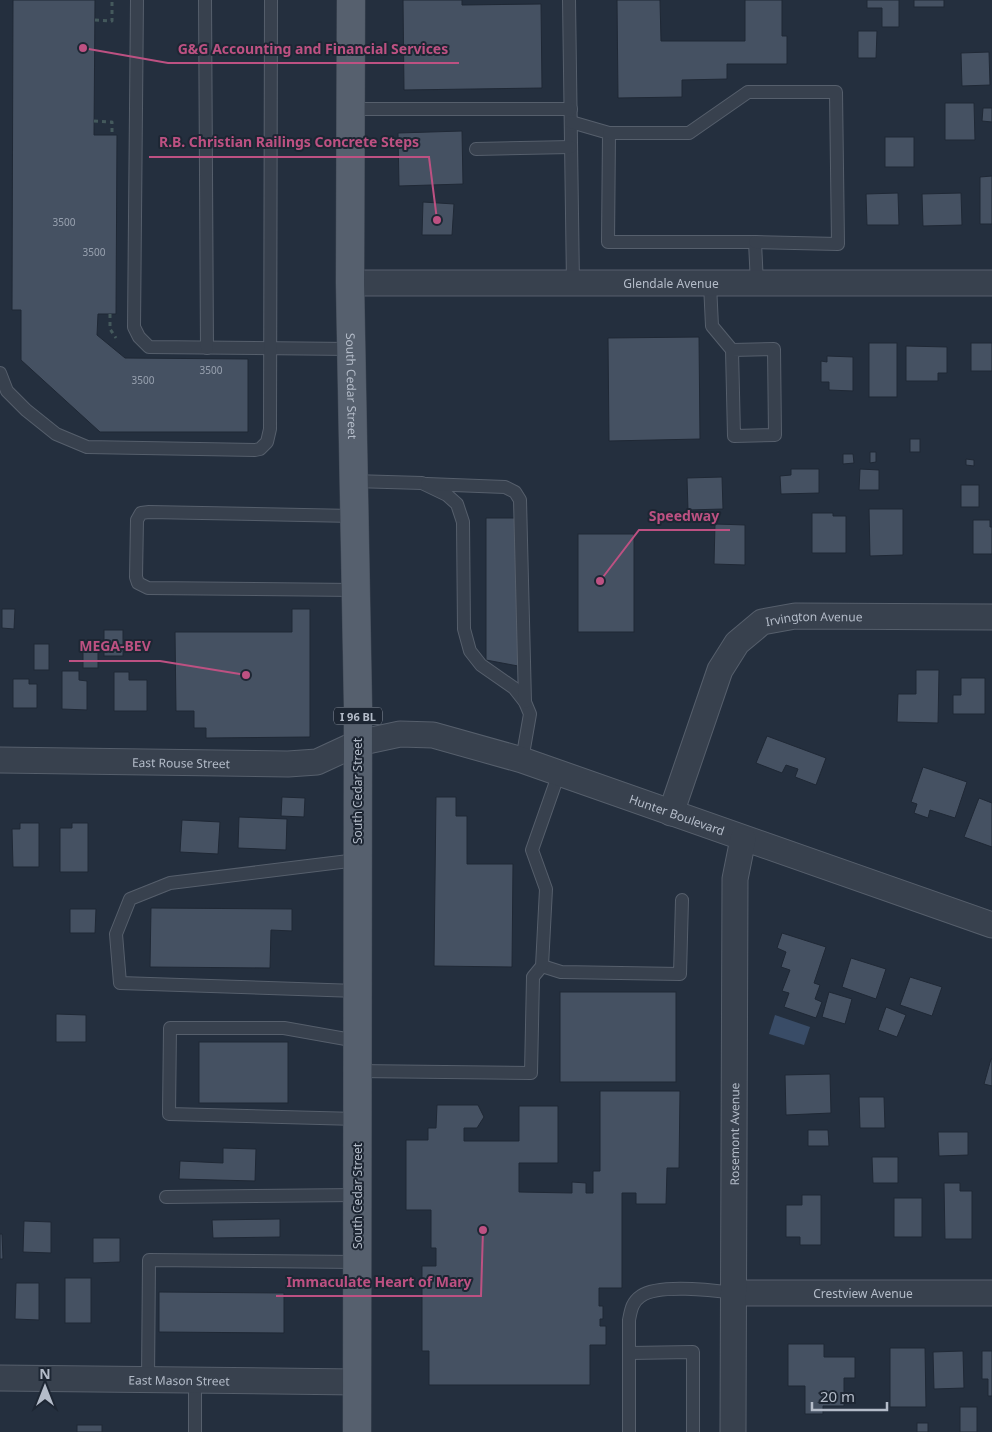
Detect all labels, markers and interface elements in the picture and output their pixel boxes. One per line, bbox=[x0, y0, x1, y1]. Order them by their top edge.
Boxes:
callout: G&G Accounting and Financial Services bbox=[168, 34, 459, 63]
text: G&G Accounting and Financial Services bbox=[178, 39, 448, 58]
callout: R.B. Christian Railings Concrete Steps bbox=[149, 128, 429, 157]
text: R.B. Christian Railings Concrete Steps bbox=[159, 132, 419, 151]
house number: 3500 bbox=[53, 215, 76, 229]
house number: 3500 bbox=[83, 245, 106, 259]
street label: Glendale Avenue bbox=[623, 275, 719, 292]
street label: South Cedar Street bbox=[342, 333, 361, 440]
house number: 3500 bbox=[200, 363, 223, 377]
house number: 3500 bbox=[132, 373, 155, 387]
callout: Speedway bbox=[639, 501, 730, 530]
text: Speedway bbox=[649, 506, 719, 525]
street label: Irvington Avenue bbox=[764, 607, 863, 630]
callout: MEGA-BEV bbox=[69, 632, 160, 661]
text: MEGA-BEV bbox=[79, 636, 152, 655]
road number: I 96 BL bbox=[334, 708, 382, 724]
street label: South Cedar Street bbox=[349, 737, 366, 844]
street label: East Rouse Street bbox=[132, 753, 231, 772]
street label: Hunter Boulevard bbox=[627, 790, 727, 839]
street label: Rosemont Avenue bbox=[725, 1082, 743, 1185]
street label: South Cedar Street bbox=[349, 1142, 366, 1249]
callout: Immaculate Heart of Mary bbox=[276, 1267, 481, 1296]
text: Immaculate Heart of Mary bbox=[286, 1272, 472, 1291]
street label: Crestview Avenue bbox=[813, 1285, 913, 1302]
north arrow bbox=[20, 1362, 70, 1412]
text: N bbox=[39, 1364, 51, 1383]
street label: East Mason Street bbox=[128, 1371, 230, 1389]
scale bar bbox=[812, 1380, 887, 1412]
text: 20 m bbox=[820, 1386, 855, 1406]

